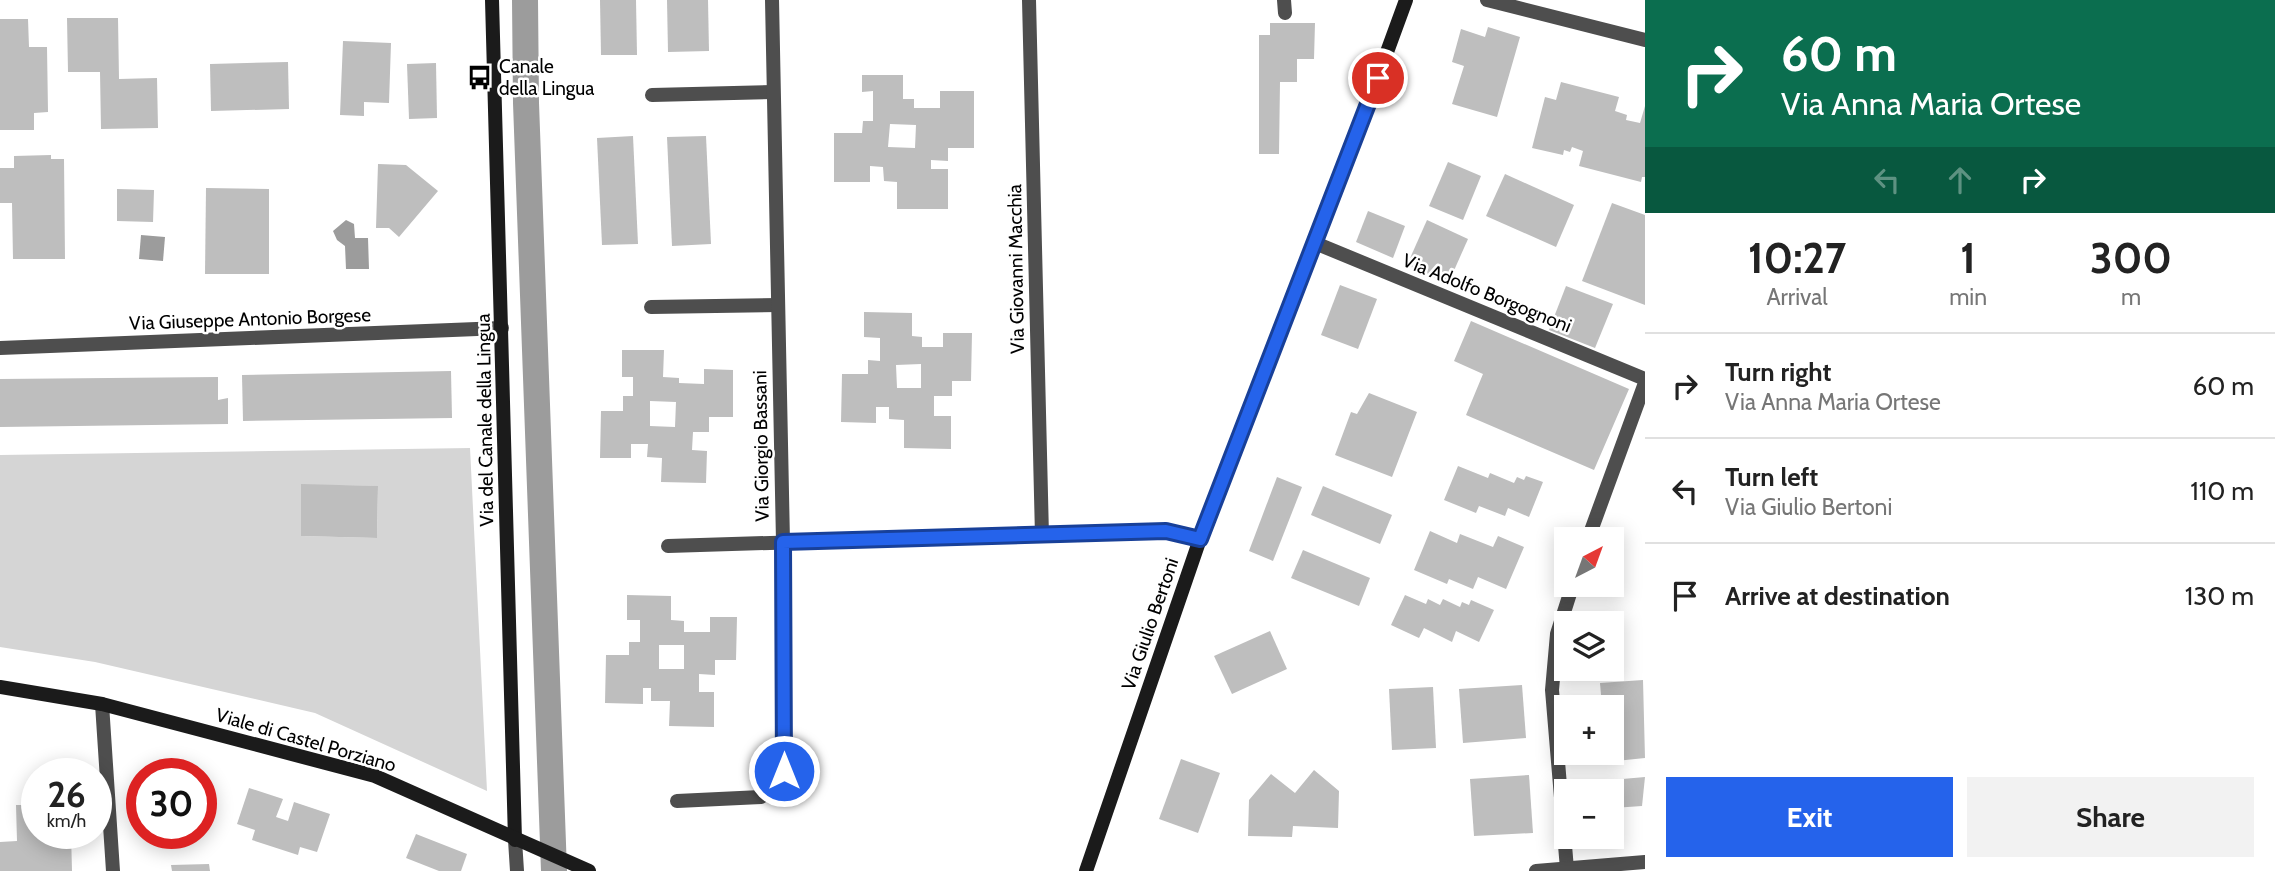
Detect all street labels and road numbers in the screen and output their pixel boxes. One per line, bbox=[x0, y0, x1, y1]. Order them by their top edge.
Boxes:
street label: Via Giovanni Macchia bbox=[1003, 184, 1029, 354]
street label: Via Adolfo Borgognoni bbox=[1399, 249, 1575, 337]
street label: Via Giuseppe Antonio Borgese bbox=[129, 303, 372, 335]
street label: Via del Canale della Lingua bbox=[472, 313, 498, 527]
street label: Via Giorgio Bassani bbox=[748, 370, 774, 522]
street label: Via Giulio Bertoni bbox=[1117, 555, 1183, 693]
street label: Viale di Castel Porziano bbox=[213, 703, 399, 777]

